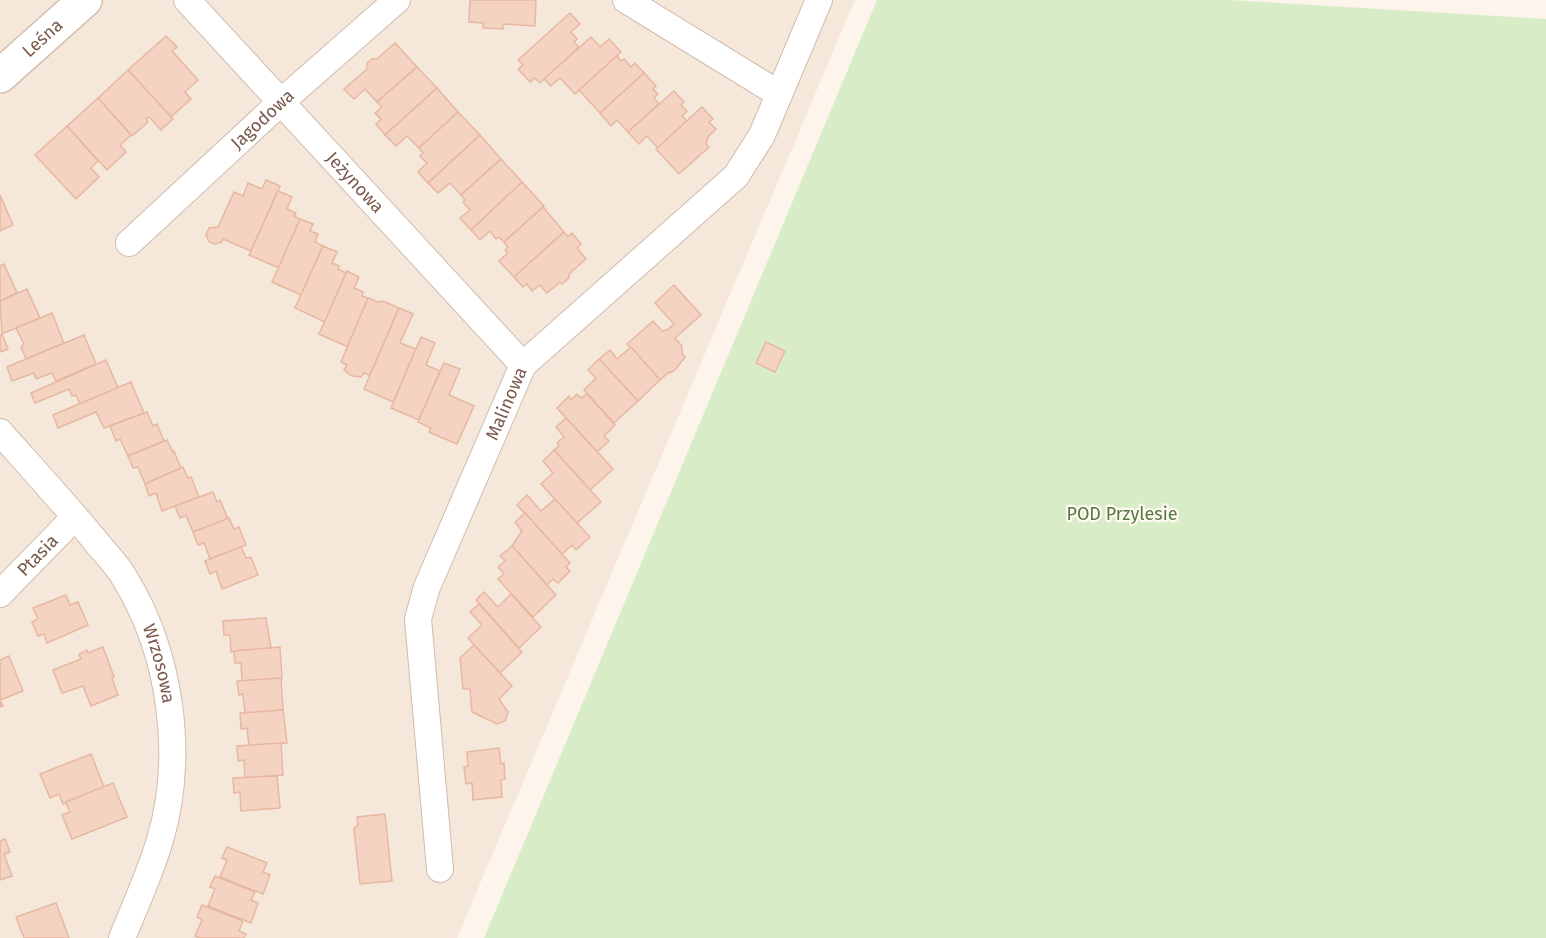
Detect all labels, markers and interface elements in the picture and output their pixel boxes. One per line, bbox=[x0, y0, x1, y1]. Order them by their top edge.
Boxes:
street label: Leśna bbox=[18, 14, 67, 62]
street label: Jagodowa bbox=[226, 85, 299, 154]
street label: Jeżynowa bbox=[321, 147, 389, 218]
street label: Malinowa bbox=[481, 364, 532, 444]
park label: POD Przylesie bbox=[1066, 503, 1178, 525]
street label: Ptasia bbox=[12, 530, 63, 581]
street label: Wrzosowa bbox=[138, 621, 180, 705]

